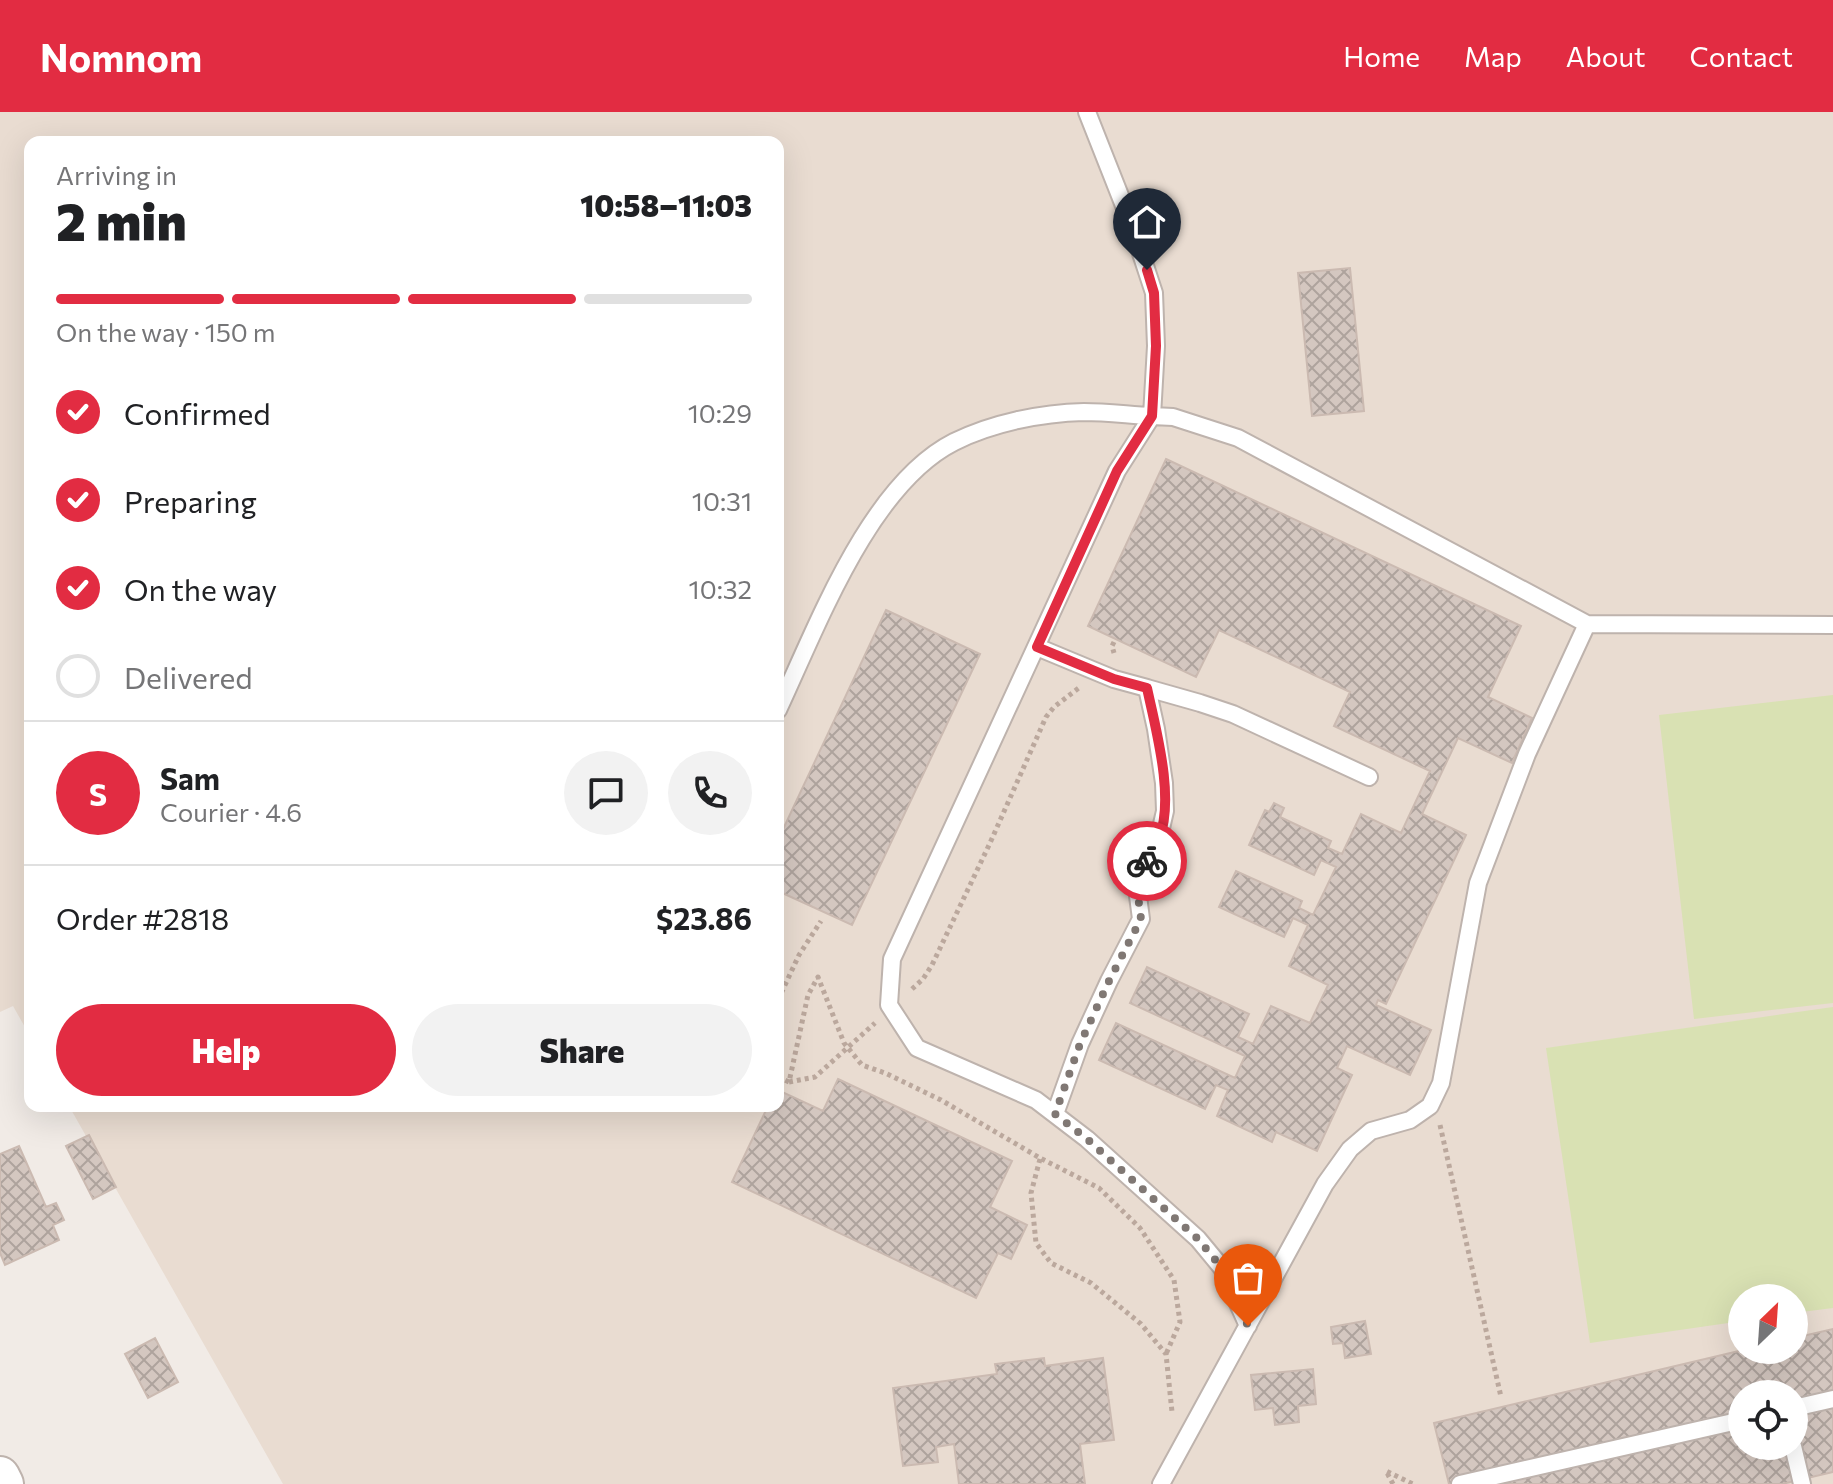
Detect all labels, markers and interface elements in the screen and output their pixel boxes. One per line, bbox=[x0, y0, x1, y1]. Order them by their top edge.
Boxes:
text: Nomnom bbox=[40, 33, 202, 80]
text: Home bbox=[1343, 39, 1420, 73]
text: Map bbox=[1464, 39, 1522, 73]
text: About bbox=[1566, 39, 1646, 73]
text: Contact bbox=[1690, 39, 1793, 73]
text: Arriving in bbox=[56, 159, 177, 190]
text: 10:58–11:03 bbox=[580, 186, 752, 223]
text: 2 min bbox=[56, 188, 187, 252]
pin bbox=[1113, 188, 1181, 270]
icon: home bbox=[1125, 200, 1169, 244]
text: On the way · 150 m bbox=[56, 316, 275, 347]
icon: check bbox=[56, 390, 100, 434]
text: Confirmed bbox=[124, 394, 271, 431]
text: 10:29 bbox=[688, 397, 752, 428]
icon: check bbox=[56, 478, 100, 522]
text: Preparing bbox=[124, 482, 257, 519]
text: 10:31 bbox=[692, 485, 752, 516]
icon: check bbox=[56, 566, 100, 610]
text: On the way bbox=[124, 570, 277, 607]
text: 10:32 bbox=[689, 573, 752, 604]
text: Delivered bbox=[124, 658, 253, 695]
button: chat bbox=[564, 751, 648, 835]
button: phone bbox=[668, 751, 752, 835]
text: Sam bbox=[160, 759, 220, 796]
text: S bbox=[89, 775, 107, 812]
text: Courier · 4.6 bbox=[160, 796, 302, 827]
courier bbox=[1107, 821, 1187, 901]
icon: bike bbox=[1125, 839, 1169, 883]
text: Order #2818 bbox=[56, 899, 229, 936]
text: $23.86 bbox=[656, 899, 752, 936]
button: Help bbox=[56, 1004, 396, 1096]
button: Share bbox=[412, 1004, 752, 1096]
pin bbox=[1214, 1244, 1282, 1326]
icon: bag bbox=[1226, 1256, 1270, 1300]
north arrow bbox=[1728, 1284, 1808, 1364]
map controls bbox=[1728, 1284, 1808, 1460]
button: locate bbox=[1728, 1380, 1808, 1460]

